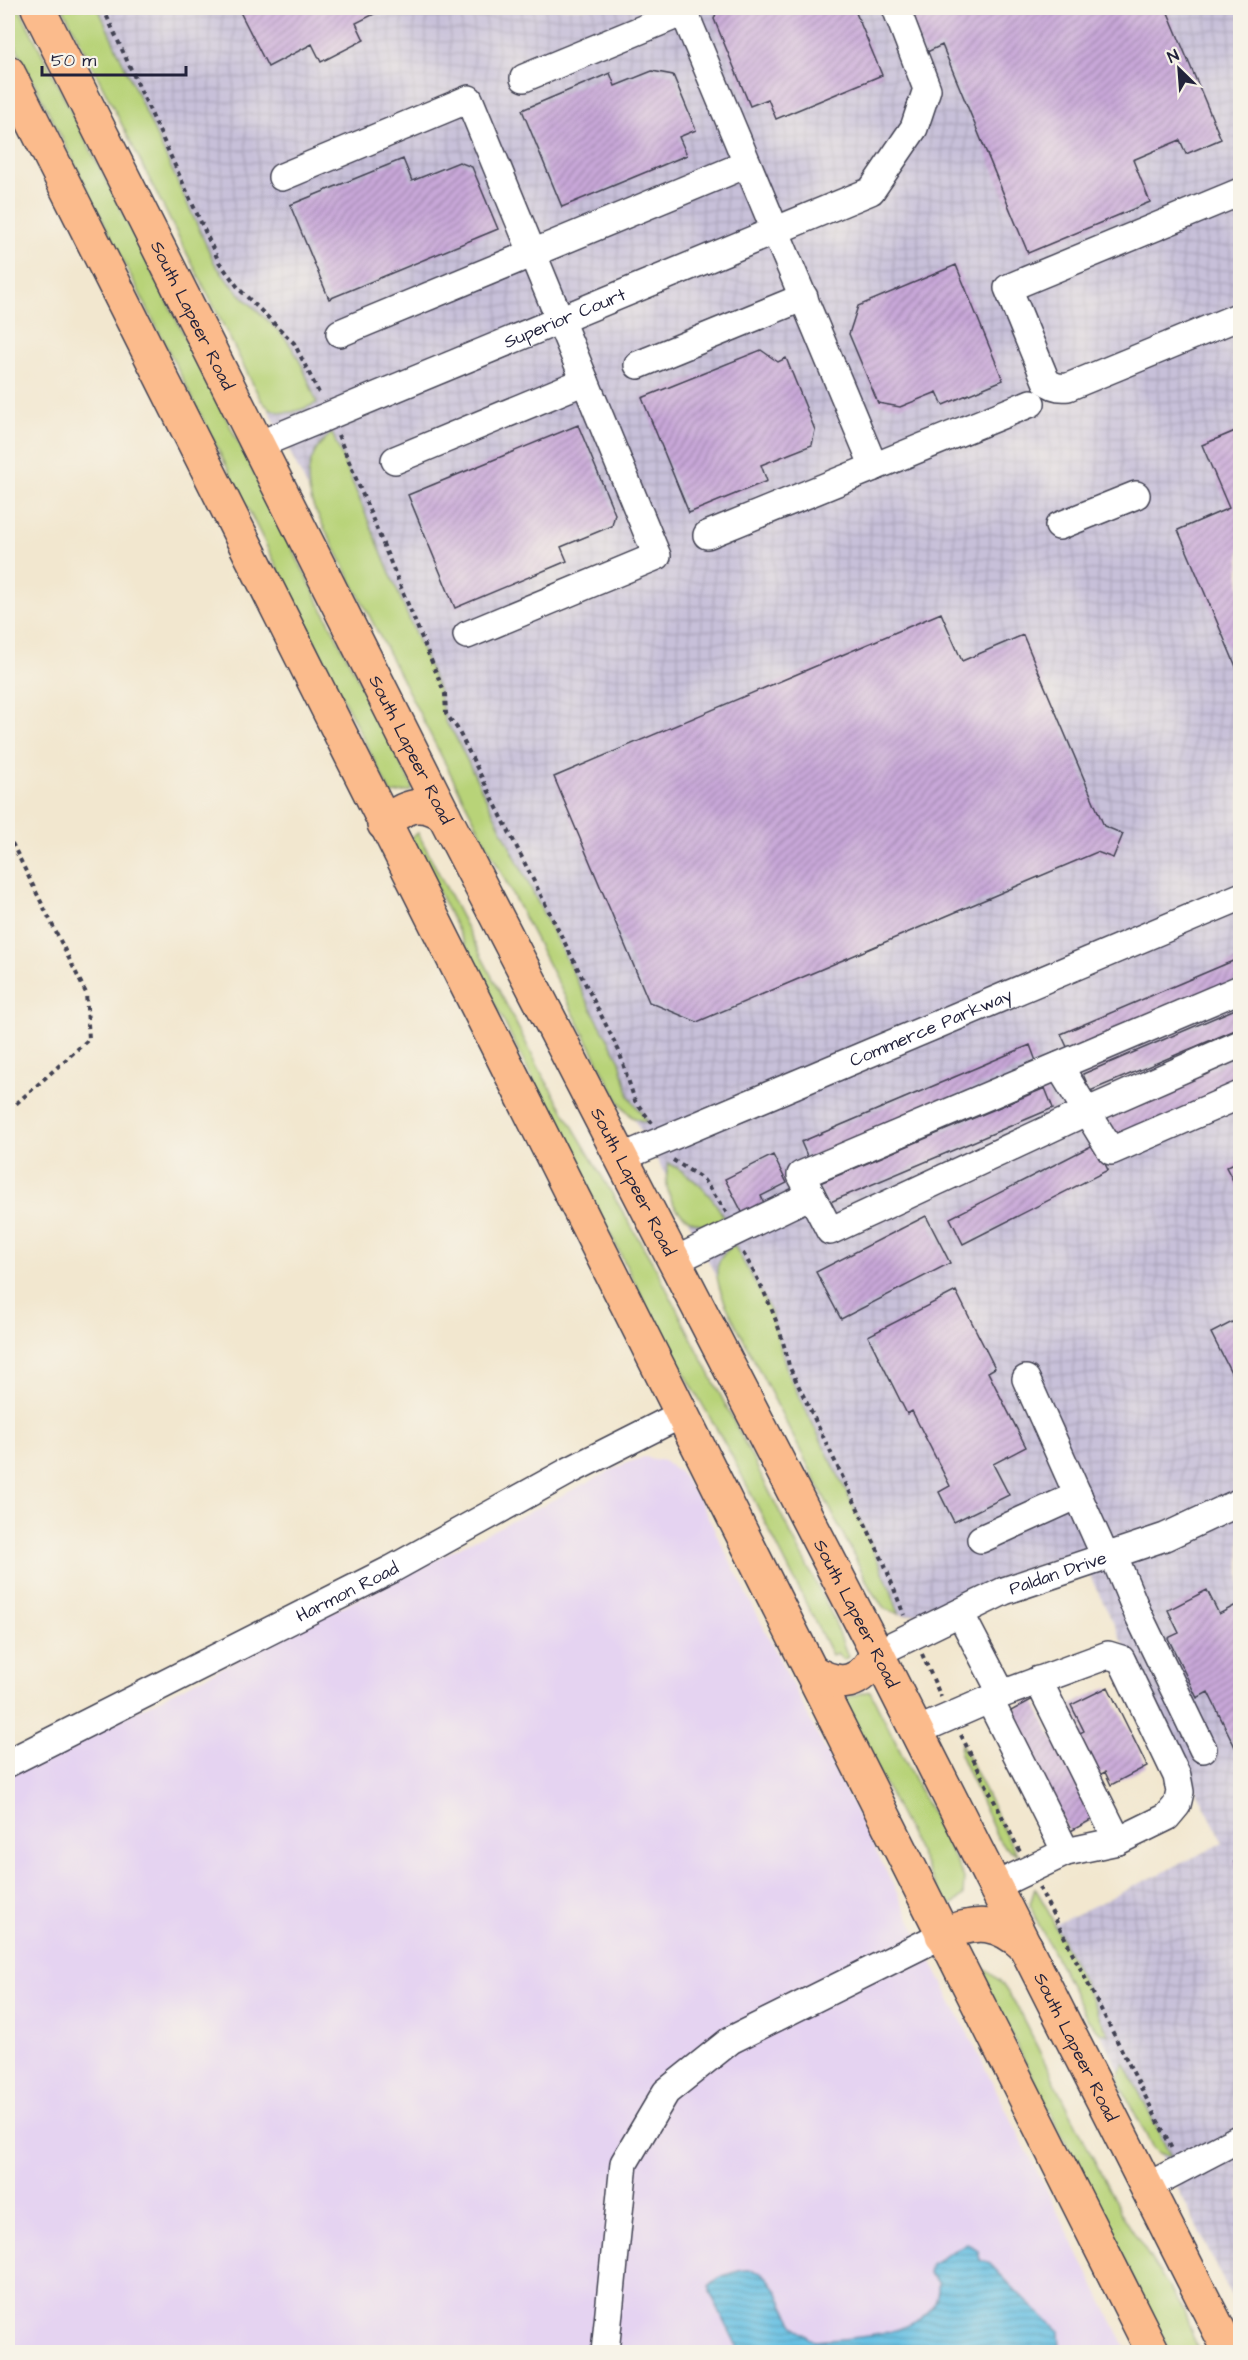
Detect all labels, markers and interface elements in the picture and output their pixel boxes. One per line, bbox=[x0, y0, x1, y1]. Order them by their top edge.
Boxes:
scale bar bbox=[42, 39, 186, 77]
north arrow bbox=[1149, 39, 1209, 99]
text: N bbox=[1164, 44, 1182, 68]
text: 50 m bbox=[51, 48, 96, 73]
street label: South Lapeer Road bbox=[145, 236, 241, 394]
street label: Superior Court bbox=[500, 281, 630, 354]
street label: South Lapeer Road bbox=[363, 671, 459, 828]
street label: Commerce Parkway bbox=[846, 982, 1016, 1073]
street label: South Lapeer Road bbox=[585, 1103, 682, 1260]
street label: South Lapeer Road bbox=[808, 1535, 905, 1692]
street label: Paldan Drive bbox=[1006, 1545, 1110, 1601]
street label: Harmon Road bbox=[292, 1555, 403, 1628]
street label: South Lapeer Road bbox=[1028, 1968, 1124, 2126]

